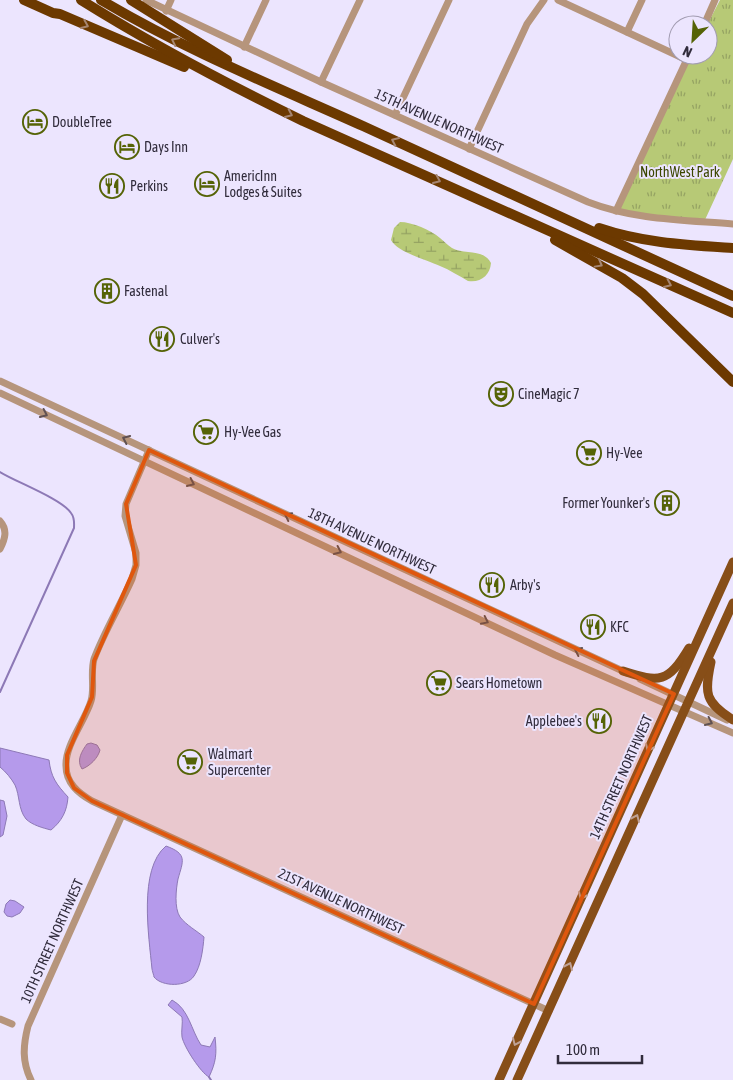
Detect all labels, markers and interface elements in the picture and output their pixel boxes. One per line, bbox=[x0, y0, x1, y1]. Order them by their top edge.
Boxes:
north arrow bbox=[668, 15, 718, 65]
one-way arrow bbox=[80, 18, 89, 29]
one-way arrow bbox=[171, 37, 180, 47]
text: N bbox=[680, 43, 695, 61]
street label: 15TH AVENUE NORTHWEST bbox=[372, 85, 506, 157]
one-way arrow bbox=[284, 107, 293, 118]
hotel icon: DoubleTree bbox=[22, 109, 48, 135]
place label: DoubleTree bbox=[52, 114, 112, 130]
hotel icon: Days Inn bbox=[114, 134, 140, 160]
one-way arrow bbox=[391, 136, 400, 147]
place label: Days Inn bbox=[144, 139, 188, 155]
park label: NorthWest Park bbox=[640, 164, 720, 180]
place label: AmericInn Lodges & Suites bbox=[224, 168, 302, 200]
hotel icon: AmericInn Lodges & Suites bbox=[194, 171, 220, 197]
restaurant icon: Perkins bbox=[99, 173, 125, 199]
one-way arrow bbox=[432, 174, 441, 185]
place label: Perkins bbox=[130, 178, 168, 194]
one-way arrow bbox=[594, 258, 603, 268]
one-way arrow bbox=[663, 277, 672, 288]
building icon: Fastenal bbox=[94, 278, 120, 304]
place label: Fastenal bbox=[124, 283, 168, 299]
restaurant icon: Culver's bbox=[149, 326, 175, 352]
place label: Culver's bbox=[180, 331, 220, 347]
theatre icon: CineMagic 7 bbox=[488, 381, 514, 407]
place label: CineMagic 7 bbox=[518, 386, 579, 402]
one-way arrow bbox=[39, 407, 48, 418]
supermarket icon: Hy-Vee Gas bbox=[193, 419, 219, 445]
place label: Hy-Vee Gas bbox=[224, 424, 281, 440]
one-way arrow bbox=[122, 436, 131, 446]
supermarket icon: Hy-Vee bbox=[576, 440, 602, 466]
place label: Hy-Vee bbox=[606, 445, 642, 461]
one-way arrow bbox=[186, 477, 195, 487]
building icon: Former Younker's bbox=[654, 490, 680, 516]
place label: Former Younker's bbox=[562, 495, 650, 511]
street label: 18TH AVENUE NORTHWEST bbox=[306, 504, 438, 578]
one-way arrow bbox=[285, 512, 294, 522]
one-way arrow bbox=[333, 545, 342, 556]
restaurant icon: Arby's bbox=[479, 572, 505, 598]
place label: Arby's bbox=[510, 577, 541, 593]
restaurant icon: KFC bbox=[580, 614, 606, 640]
one-way arrow bbox=[480, 615, 489, 625]
place label: KFC bbox=[610, 619, 630, 635]
one-way arrow bbox=[575, 647, 584, 657]
supermarket icon: Sears Hometown bbox=[426, 670, 452, 696]
place label: Sears Hometown bbox=[456, 675, 542, 691]
restaurant icon: Applebee's bbox=[586, 708, 612, 734]
street label: 14TH STREET NORTHWEST bbox=[586, 712, 656, 842]
place label: Applebee's bbox=[526, 713, 582, 729]
one-way arrow bbox=[704, 715, 713, 726]
one-way arrow bbox=[645, 743, 655, 752]
place label: Walmart Supercenter bbox=[208, 746, 271, 778]
supermarket icon: Walmart Supercenter bbox=[177, 749, 203, 775]
one-way arrow bbox=[629, 814, 640, 823]
street label: 21ST AVENUE NORTHWEST bbox=[276, 865, 406, 937]
street label: 10TH STREET NORTHWEST bbox=[17, 876, 87, 1006]
one-way arrow bbox=[578, 891, 589, 900]
one-way arrow bbox=[562, 962, 573, 971]
scale bar bbox=[558, 1032, 642, 1064]
one-way arrow bbox=[512, 1037, 523, 1046]
text: 100 m bbox=[566, 1041, 600, 1058]

